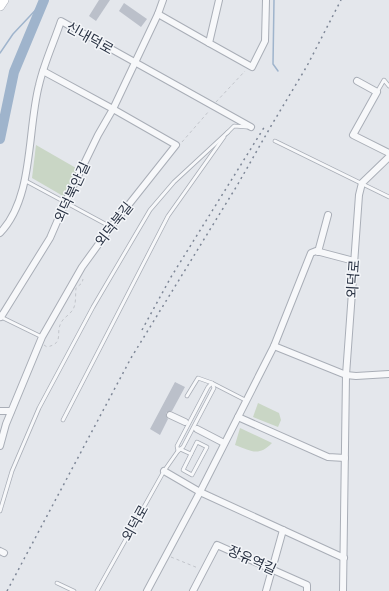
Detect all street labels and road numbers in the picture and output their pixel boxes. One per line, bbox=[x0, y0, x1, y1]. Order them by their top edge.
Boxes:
street label: 신내덕로 bbox=[64, 19, 117, 58]
street label: 외덕북안길 bbox=[51, 159, 93, 225]
street label: 외덕북길 bbox=[92, 199, 136, 249]
street label: 외덕로 bbox=[344, 259, 362, 299]
street label: 외덕로 bbox=[119, 502, 151, 544]
street label: 장유역길 bbox=[225, 542, 279, 578]

